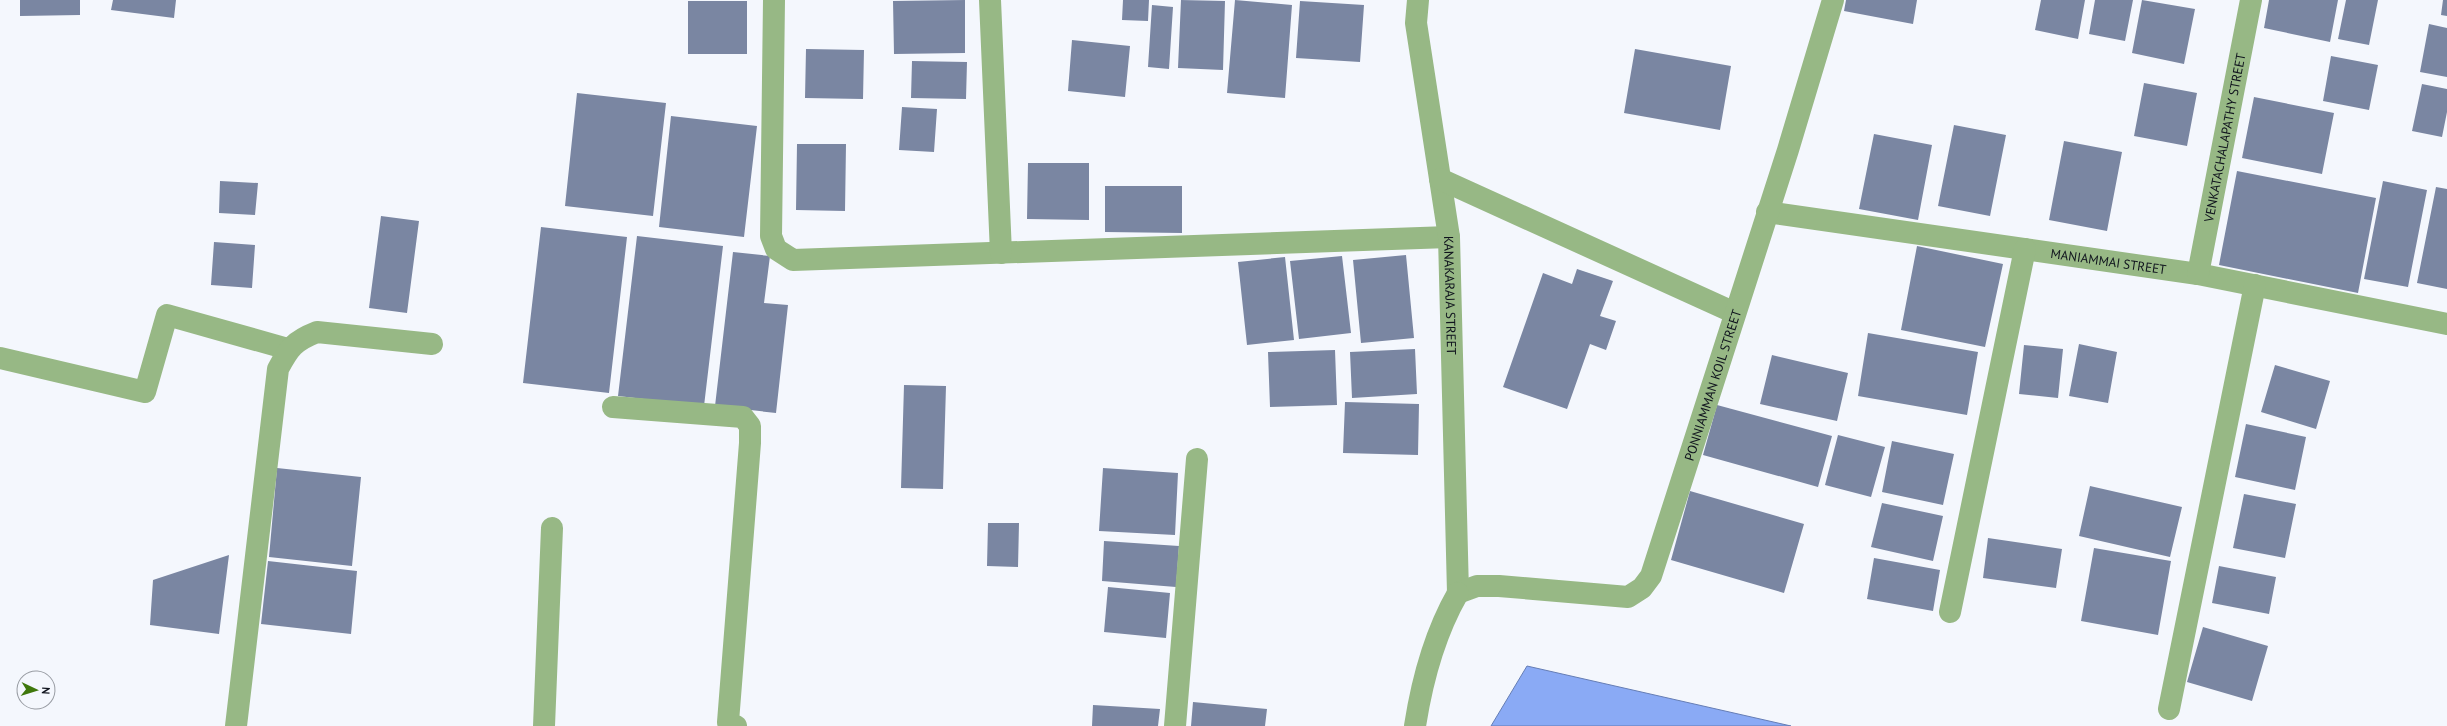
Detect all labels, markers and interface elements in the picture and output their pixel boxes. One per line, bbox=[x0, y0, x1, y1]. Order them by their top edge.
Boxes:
street label: VENKATACHALAPATHY STREET bbox=[2200, 52, 2249, 224]
street label: KANAKARAJA STREET bbox=[1440, 236, 1460, 355]
street label: MANIAMMAI STREET bbox=[2050, 244, 2167, 278]
street label: PONNIAMMAN KOIL STREET bbox=[1680, 307, 1745, 463]
north arrow bbox=[16, 670, 56, 710]
text: N bbox=[39, 687, 53, 695]

